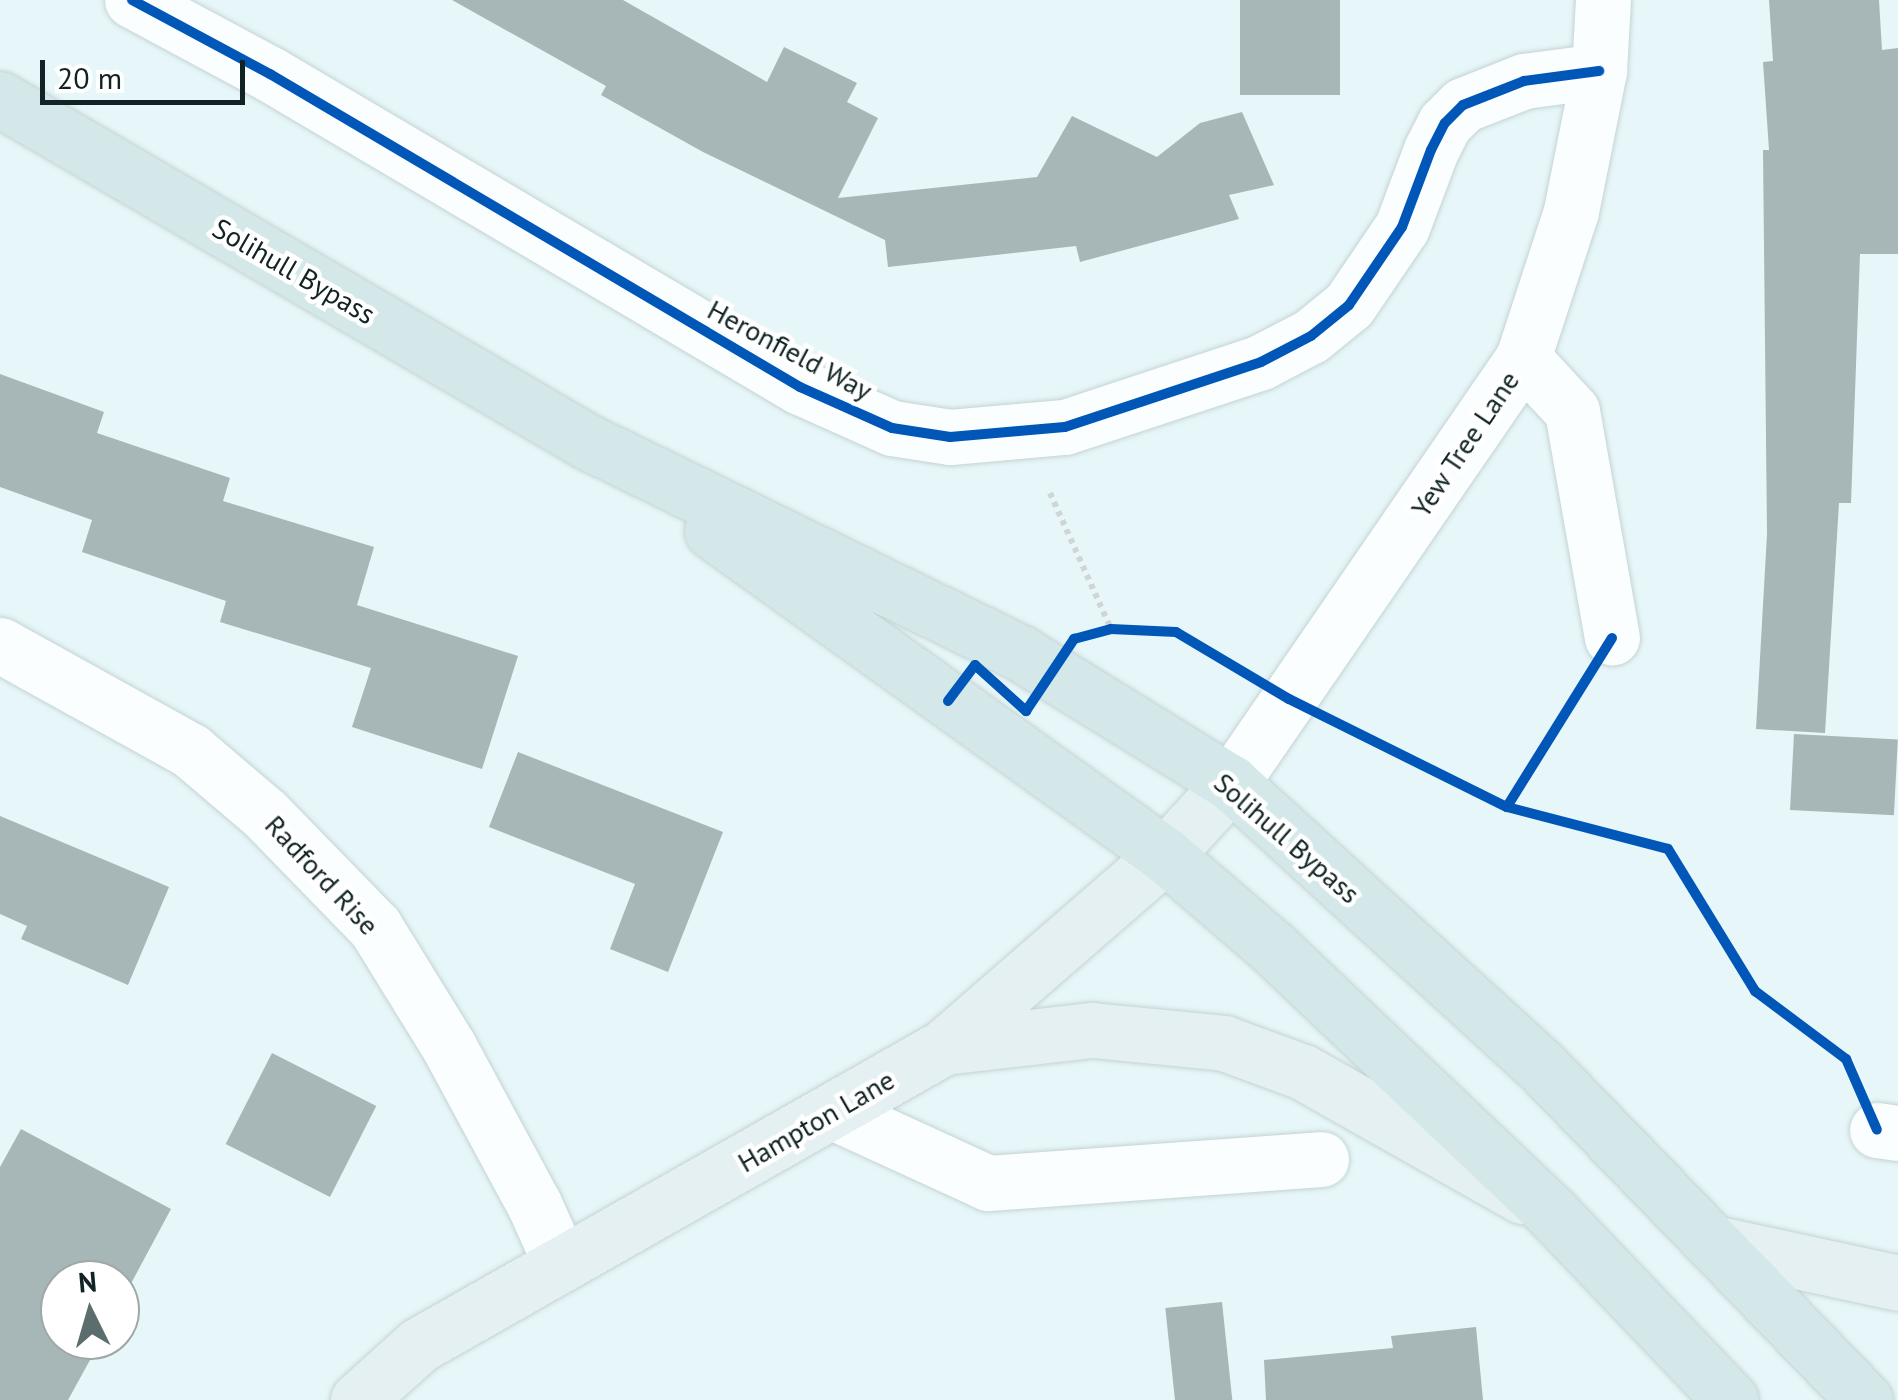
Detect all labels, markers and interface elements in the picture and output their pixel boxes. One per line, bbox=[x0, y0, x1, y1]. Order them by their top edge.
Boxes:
scale bar bbox=[45, 40, 250, 102]
text: 20 m bbox=[57, 58, 122, 97]
street label: Solihull Bypass bbox=[207, 211, 381, 331]
street label: Heronfield Way bbox=[702, 292, 878, 408]
street label: Yew Tree Lane bbox=[1403, 364, 1527, 524]
street label: Solihull Bypass bbox=[1207, 766, 1367, 910]
street label: Radford Rise bbox=[258, 808, 386, 942]
street label: Hampton Lane bbox=[732, 1063, 900, 1179]
north arrow bbox=[40, 1260, 140, 1360]
text: N bbox=[77, 1262, 98, 1301]

